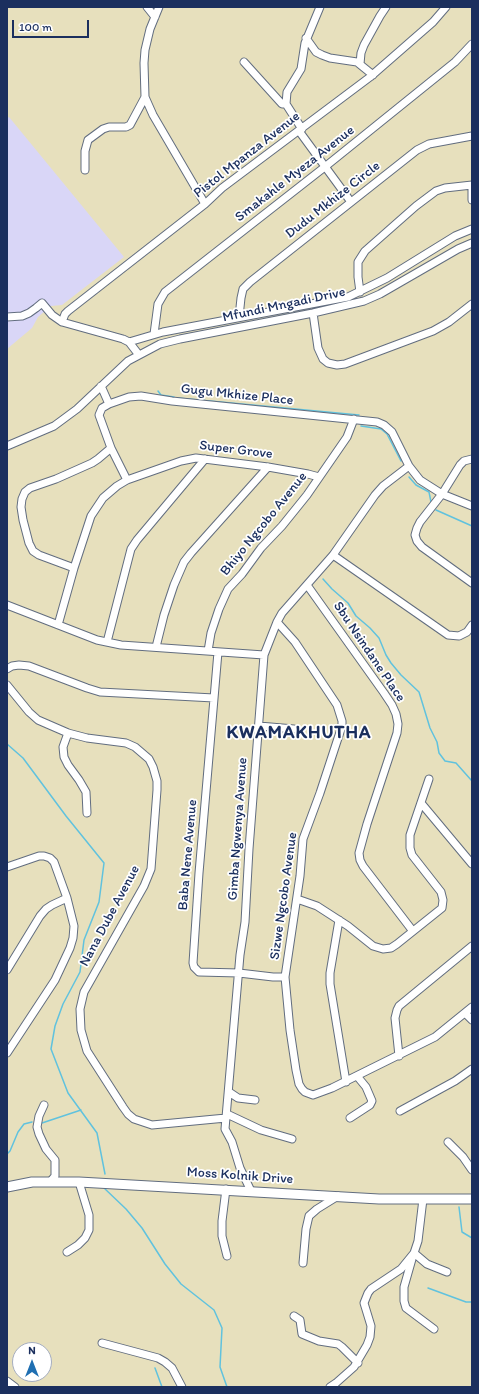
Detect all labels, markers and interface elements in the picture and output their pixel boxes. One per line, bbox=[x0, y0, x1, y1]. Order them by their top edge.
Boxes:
scale bar bbox=[14, 12, 91, 38]
text: 100 m bbox=[19, 20, 52, 34]
street label: Pistol Mpanza Avenue bbox=[190, 108, 304, 202]
street label: Smakahle Myeza Avenue bbox=[232, 122, 358, 226]
street label: Dudu Mkhize Circle bbox=[282, 158, 384, 242]
street label: Mfundi Mngadi Drive bbox=[221, 284, 347, 326]
street label: Gugu Mkhize Place bbox=[180, 381, 294, 409]
street label: Super Grove bbox=[198, 437, 274, 463]
street label: Bhiyo Ngcobo Avenue bbox=[217, 469, 311, 579]
street label: Sbu Nsindane Place bbox=[329, 599, 409, 705]
district label: KWAMAKHUTHA bbox=[227, 722, 371, 744]
street label: Gimba Ngwenya Avenue bbox=[225, 757, 251, 901]
street label: Baba Nene Avenue bbox=[175, 799, 201, 911]
street label: Sizwe Ngcobo Avenue bbox=[267, 831, 301, 961]
street label: Nana Dube Avenue bbox=[76, 862, 144, 970]
street label: Moss Kolnik Drive bbox=[186, 1164, 294, 1188]
north arrow bbox=[12, 1342, 52, 1382]
text: N bbox=[28, 1344, 36, 1357]

